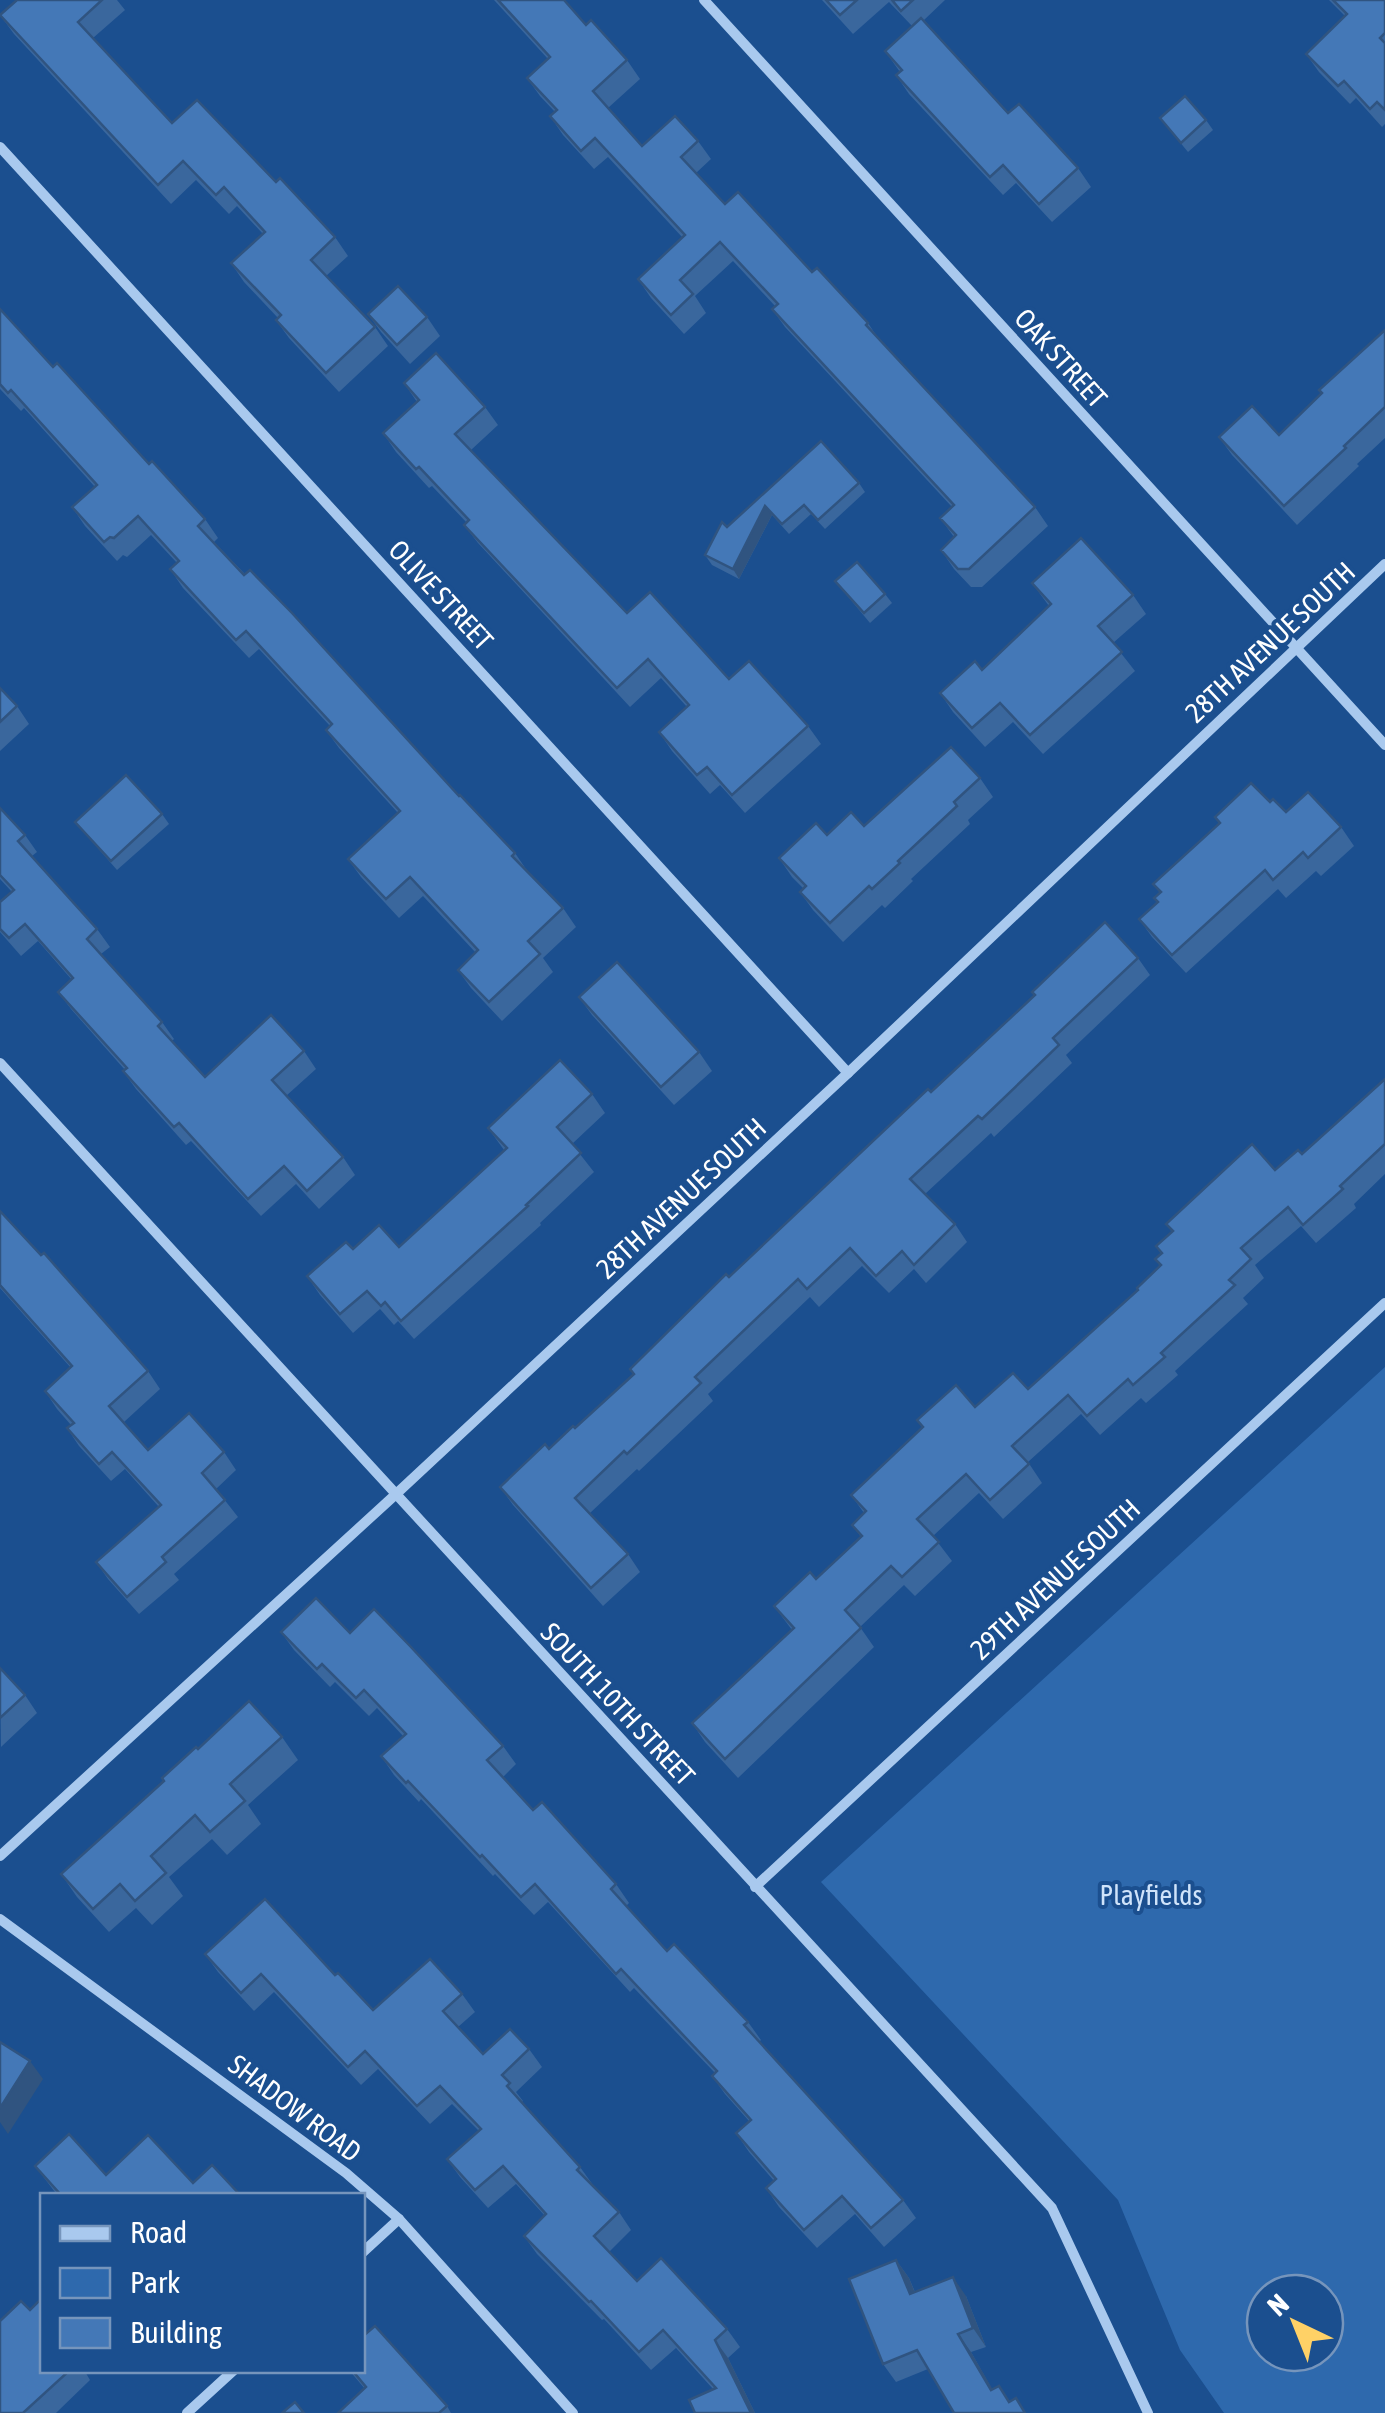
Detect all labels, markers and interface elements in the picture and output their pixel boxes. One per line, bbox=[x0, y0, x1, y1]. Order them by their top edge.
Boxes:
street label: OAK STREET bbox=[1008, 302, 1114, 414]
street label: OLIVE STREET bbox=[382, 534, 500, 656]
street label: 28TH AVENUE SOUTH bbox=[1179, 555, 1361, 729]
street label: 28TH AVENUE SOUTH bbox=[590, 1111, 772, 1285]
street label: 29TH AVENUE SOUTH bbox=[964, 1492, 1146, 1666]
street label: SOUTH 10TH STREET bbox=[535, 1616, 701, 1792]
park label: Playfields bbox=[1100, 1879, 1202, 1911]
street label: SHADOW ROAD bbox=[223, 2048, 367, 2168]
legend bbox=[40, 2193, 365, 2373]
text: Road bbox=[130, 2215, 187, 2249]
text: Park bbox=[130, 2265, 180, 2299]
north arrow bbox=[1245, 2273, 1345, 2373]
text: N bbox=[1261, 2287, 1295, 2322]
text: Building bbox=[130, 2315, 222, 2349]

